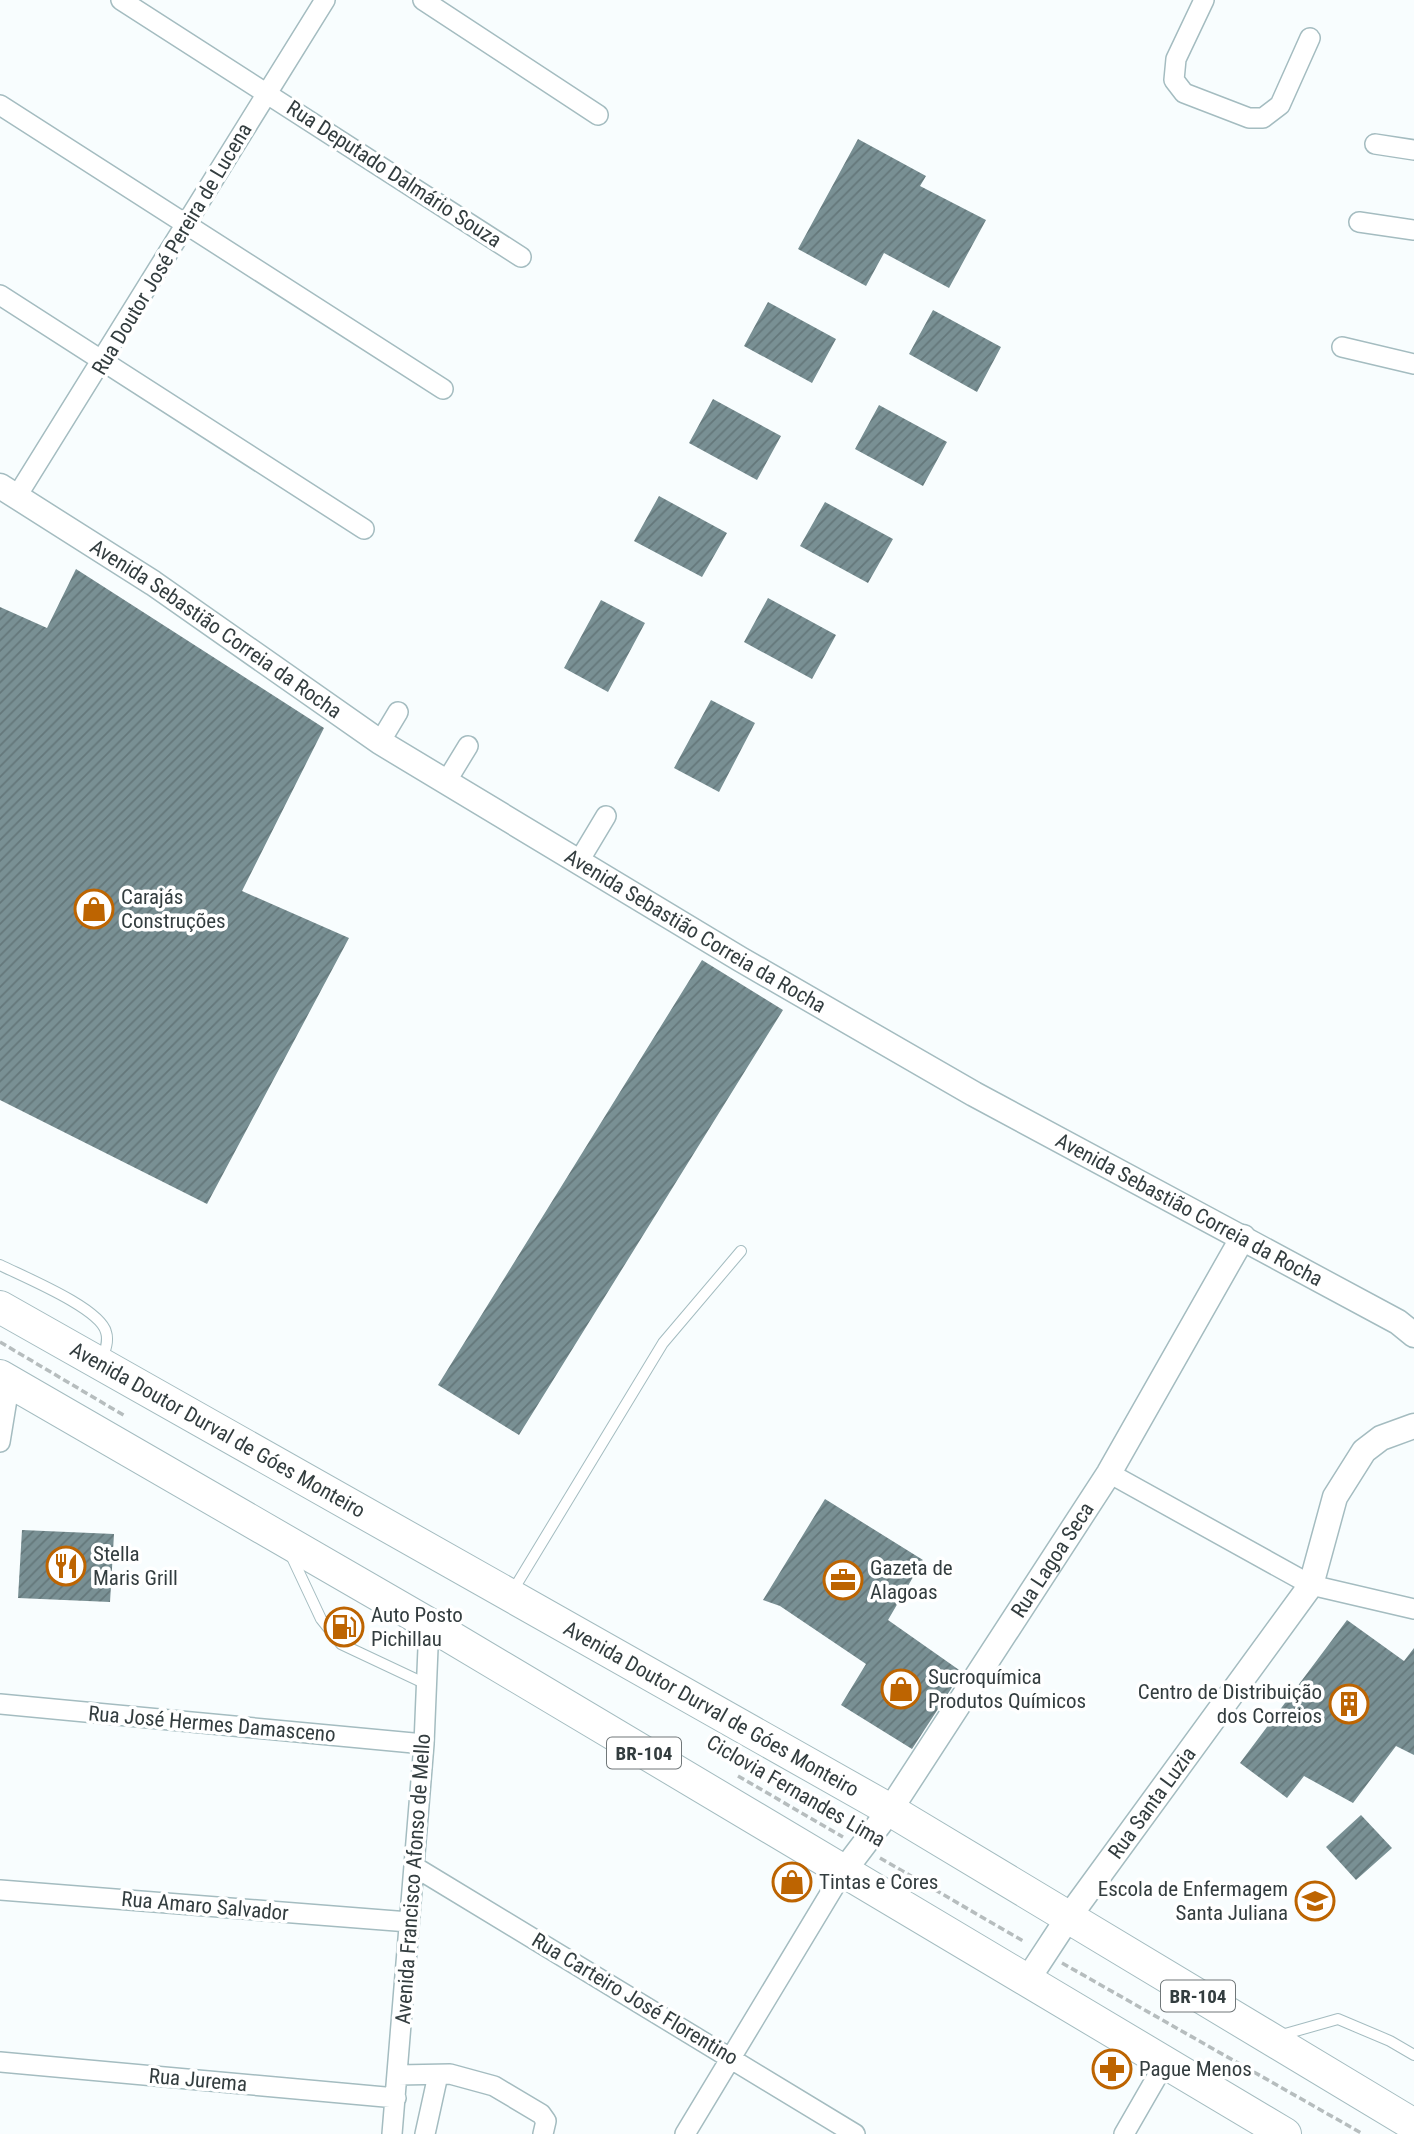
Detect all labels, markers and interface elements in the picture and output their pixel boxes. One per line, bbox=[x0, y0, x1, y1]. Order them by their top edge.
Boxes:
street label: Rua Deputado Dalmário Souza bbox=[282, 96, 506, 252]
street label: Rua Doutor José Pereira de Lucena bbox=[87, 119, 257, 379]
street label: Avenida Sebastião Correia da Rocha bbox=[86, 534, 346, 723]
street label: Avenida Sebastião Correia da Rocha bbox=[560, 844, 830, 1018]
place label: Carajás Construções bbox=[121, 885, 226, 933]
shop icon: Carajás Construções bbox=[73, 888, 115, 930]
street label: Avenida Sebastião Correia da Rocha bbox=[1052, 1128, 1327, 1291]
street label: Avenida Doutor Durval de Góes Monteiro bbox=[66, 1337, 369, 1523]
street label: Rua Lagoa Seca bbox=[1006, 1498, 1099, 1622]
place label: Stella Maris Grill bbox=[93, 1542, 178, 1590]
restaurant icon: Stella Maris Grill bbox=[45, 1545, 87, 1587]
place label: Gazeta de Alagoas bbox=[870, 1556, 953, 1604]
office icon: Gazeta de Alagoas bbox=[822, 1559, 864, 1601]
place label: Auto Posto Pichillau bbox=[371, 1603, 463, 1651]
fuel station icon: Auto Posto Pichillau bbox=[323, 1606, 365, 1648]
street label: Avenida Doutor Durval de Góes Monteiro bbox=[560, 1616, 863, 1802]
place label: Sucroquímica Produtos Químicos bbox=[928, 1665, 1086, 1713]
shop icon: Sucroquímica Produtos Químicos bbox=[880, 1668, 922, 1710]
place label: Centro de Distribuição dos Correios bbox=[1138, 1680, 1322, 1728]
building icon: Centro de Distribuição dos Correios bbox=[1328, 1683, 1370, 1725]
street label: Rua José Hermes Damasceno bbox=[87, 1701, 337, 1747]
street label: Ciclovia Fernandes Lima bbox=[702, 1730, 890, 1852]
street label: Avenida Francisco Afonso de Mello bbox=[391, 1733, 435, 2025]
road number: BR-104 bbox=[607, 1737, 681, 1768]
street label: Rua Santa Luzia bbox=[1103, 1742, 1201, 1863]
shop icon: Tintas e Cores bbox=[771, 1861, 813, 1903]
place label: Tintas e Cores bbox=[819, 1870, 938, 1894]
place label: Escola de Enfermagem Santa Juliana bbox=[1098, 1877, 1288, 1925]
school or university icon: Escola de Enfermagem Santa Juliana bbox=[1294, 1880, 1336, 1922]
street label: Rua Amaro Salvador bbox=[120, 1887, 290, 1925]
street label: Rua Carteiro José Florentino bbox=[528, 1928, 742, 2070]
road number: BR-104 bbox=[1161, 1980, 1235, 2012]
pharmacy icon: Pague Menos bbox=[1091, 2048, 1133, 2090]
place label: Pague Menos bbox=[1139, 2057, 1252, 2081]
street label: Rua Jurema bbox=[148, 2064, 248, 2096]

